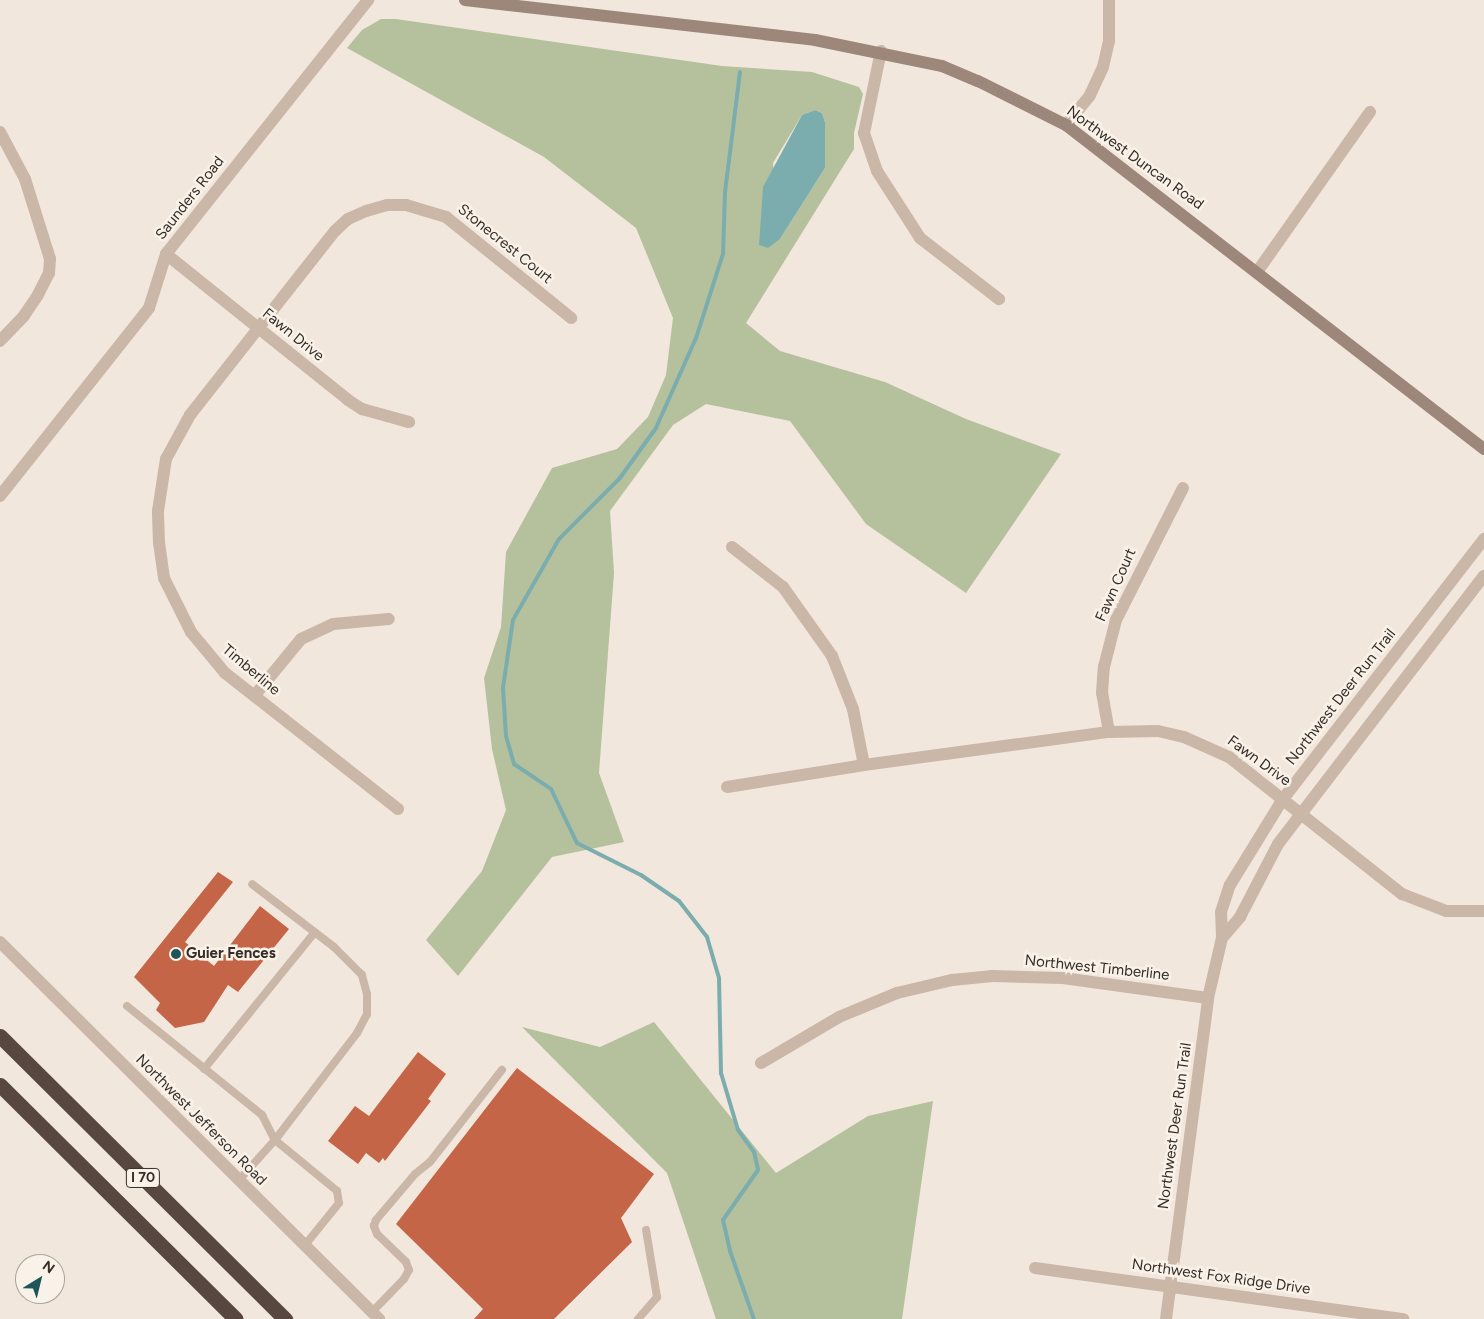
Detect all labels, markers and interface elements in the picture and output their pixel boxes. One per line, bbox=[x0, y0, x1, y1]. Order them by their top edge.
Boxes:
street label: Northwest Duncan Road bbox=[1063, 102, 1207, 214]
street label: Saunders Road bbox=[152, 153, 228, 243]
street label: Stonecrest Court bbox=[454, 200, 556, 288]
street label: Fawn Drive bbox=[259, 305, 327, 365]
street label: Fawn Court bbox=[1092, 546, 1140, 624]
street label: Northwest Deer Run Trail bbox=[1282, 625, 1400, 769]
street label: Timberline bbox=[218, 641, 284, 699]
street label: Fawn Drive bbox=[1224, 732, 1294, 790]
place label: Guier Fences bbox=[186, 945, 276, 963]
marker: Guier Fences bbox=[170, 948, 182, 960]
street label: Northwest Timberline bbox=[1024, 951, 1170, 985]
street label: Northwest Deer Run Trail bbox=[1154, 1042, 1196, 1210]
street label: Northwest Jefferson Road bbox=[132, 1051, 270, 1189]
road number: I 70 bbox=[126, 1166, 160, 1190]
north arrow bbox=[15, 1254, 65, 1304]
street label: Northwest Fox Ridge Drive bbox=[1131, 1256, 1311, 1298]
text: N bbox=[39, 1257, 58, 1277]

